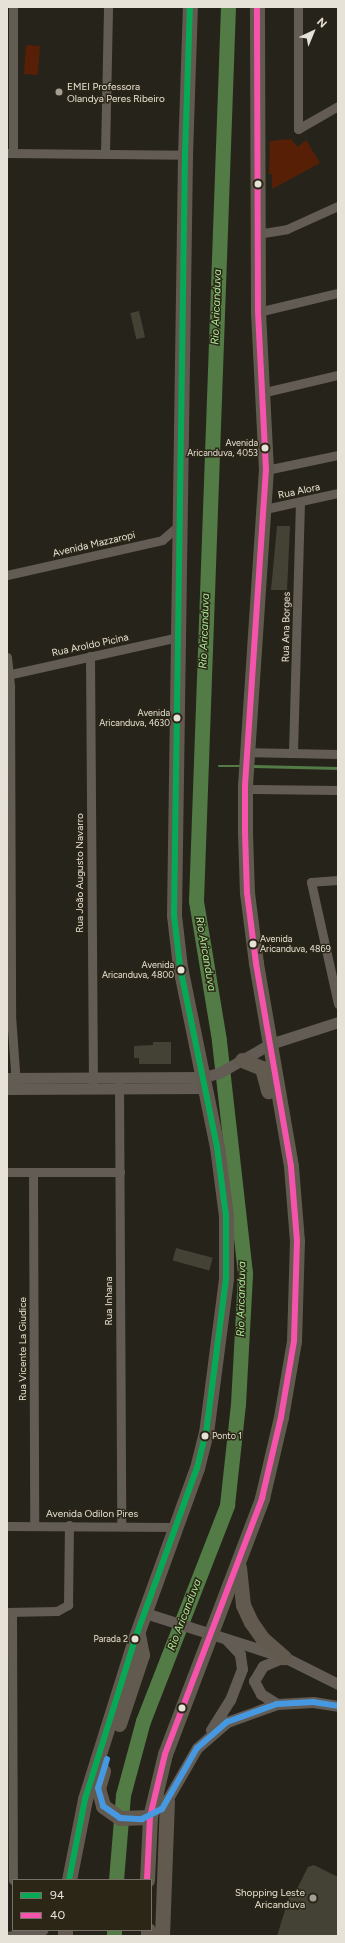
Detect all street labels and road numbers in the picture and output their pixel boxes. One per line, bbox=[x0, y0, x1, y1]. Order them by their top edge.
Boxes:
street label: Rua Alora bbox=[277, 481, 321, 501]
street label: Avenida Mazzaropi bbox=[52, 529, 136, 559]
street label: Rua Ana Borges bbox=[279, 592, 293, 662]
street label: Rua Aroldo Picina bbox=[51, 631, 129, 659]
street label: Rua João Augusto Navarro bbox=[74, 813, 86, 933]
street label: Rua Inhana bbox=[103, 1276, 115, 1326]
street label: Rua Vicente La Giudice bbox=[17, 1297, 29, 1401]
street label: Avenida Odilon Pires bbox=[46, 1508, 138, 1520]

